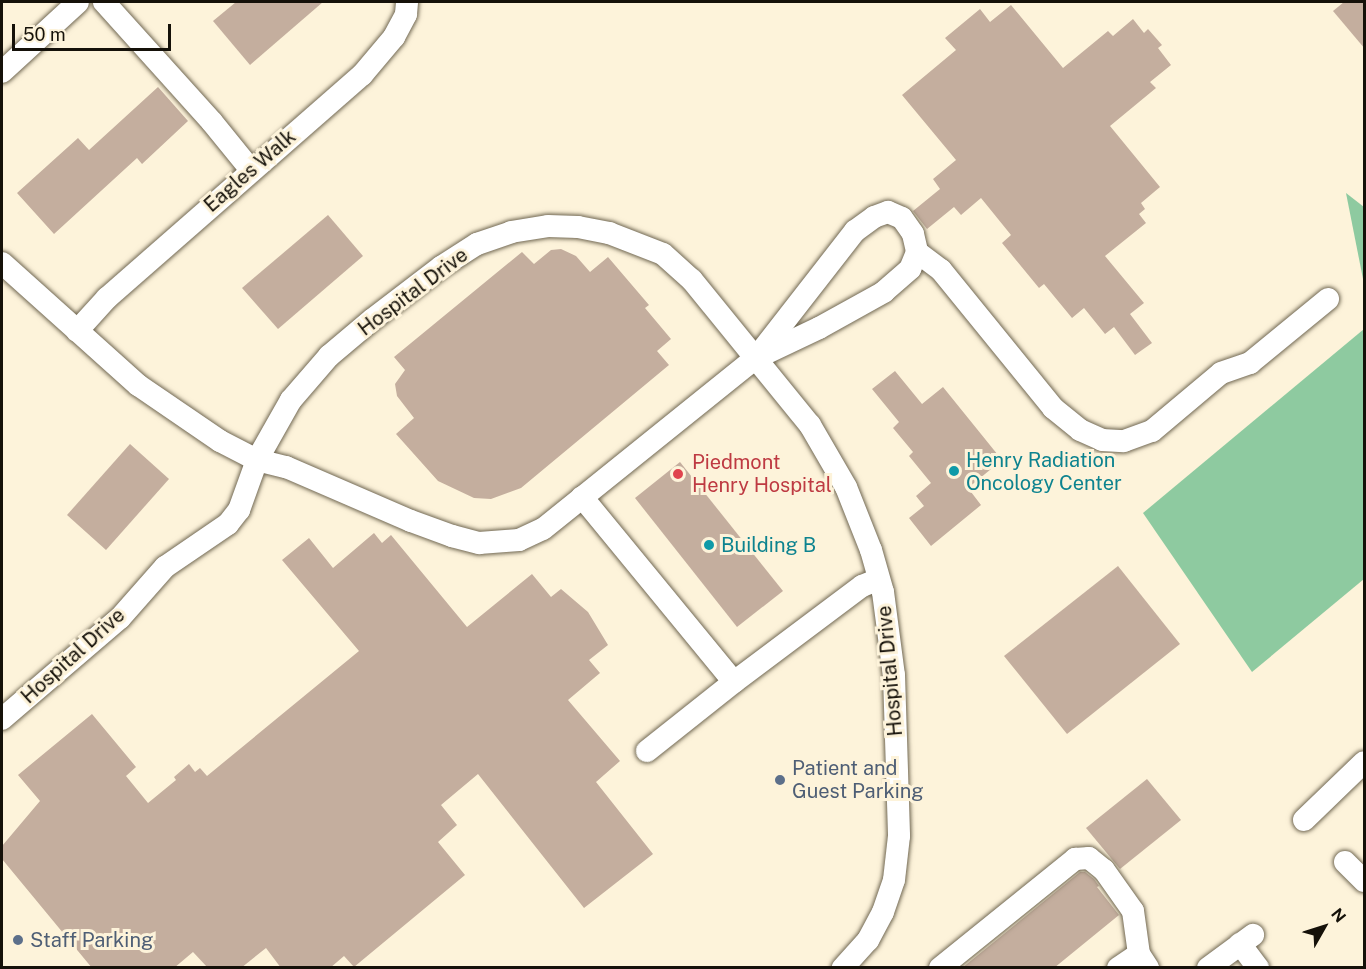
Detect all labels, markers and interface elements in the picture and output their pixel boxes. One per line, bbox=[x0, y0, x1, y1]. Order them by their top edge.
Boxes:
scale bar bbox=[15, 12, 174, 50]
text: 50 m bbox=[23, 24, 66, 45]
street label: Eagles Walk bbox=[199, 125, 301, 217]
street label: Hospital Drive bbox=[353, 243, 473, 341]
place label: Henry Radiation Oncology Center bbox=[966, 448, 1122, 495]
place label: Piedmont Henry Hospital bbox=[692, 450, 832, 497]
marker: Henry Radiation Oncology Center bbox=[947, 464, 961, 478]
marker: Piedmont Henry Hospital bbox=[669, 465, 687, 483]
place label: Building B bbox=[721, 533, 816, 557]
marker: Building B bbox=[702, 538, 716, 552]
street label: Hospital Drive bbox=[16, 603, 130, 709]
street label: Hospital Drive bbox=[872, 605, 908, 737]
place label: Patient and Guest Parking bbox=[792, 756, 924, 803]
marker: Patient and Guest Parking bbox=[773, 773, 787, 787]
north arrow bbox=[1294, 897, 1354, 957]
text: N bbox=[1327, 905, 1350, 926]
place label: Staff Parking bbox=[30, 928, 153, 952]
marker: Staff Parking bbox=[11, 933, 25, 947]

